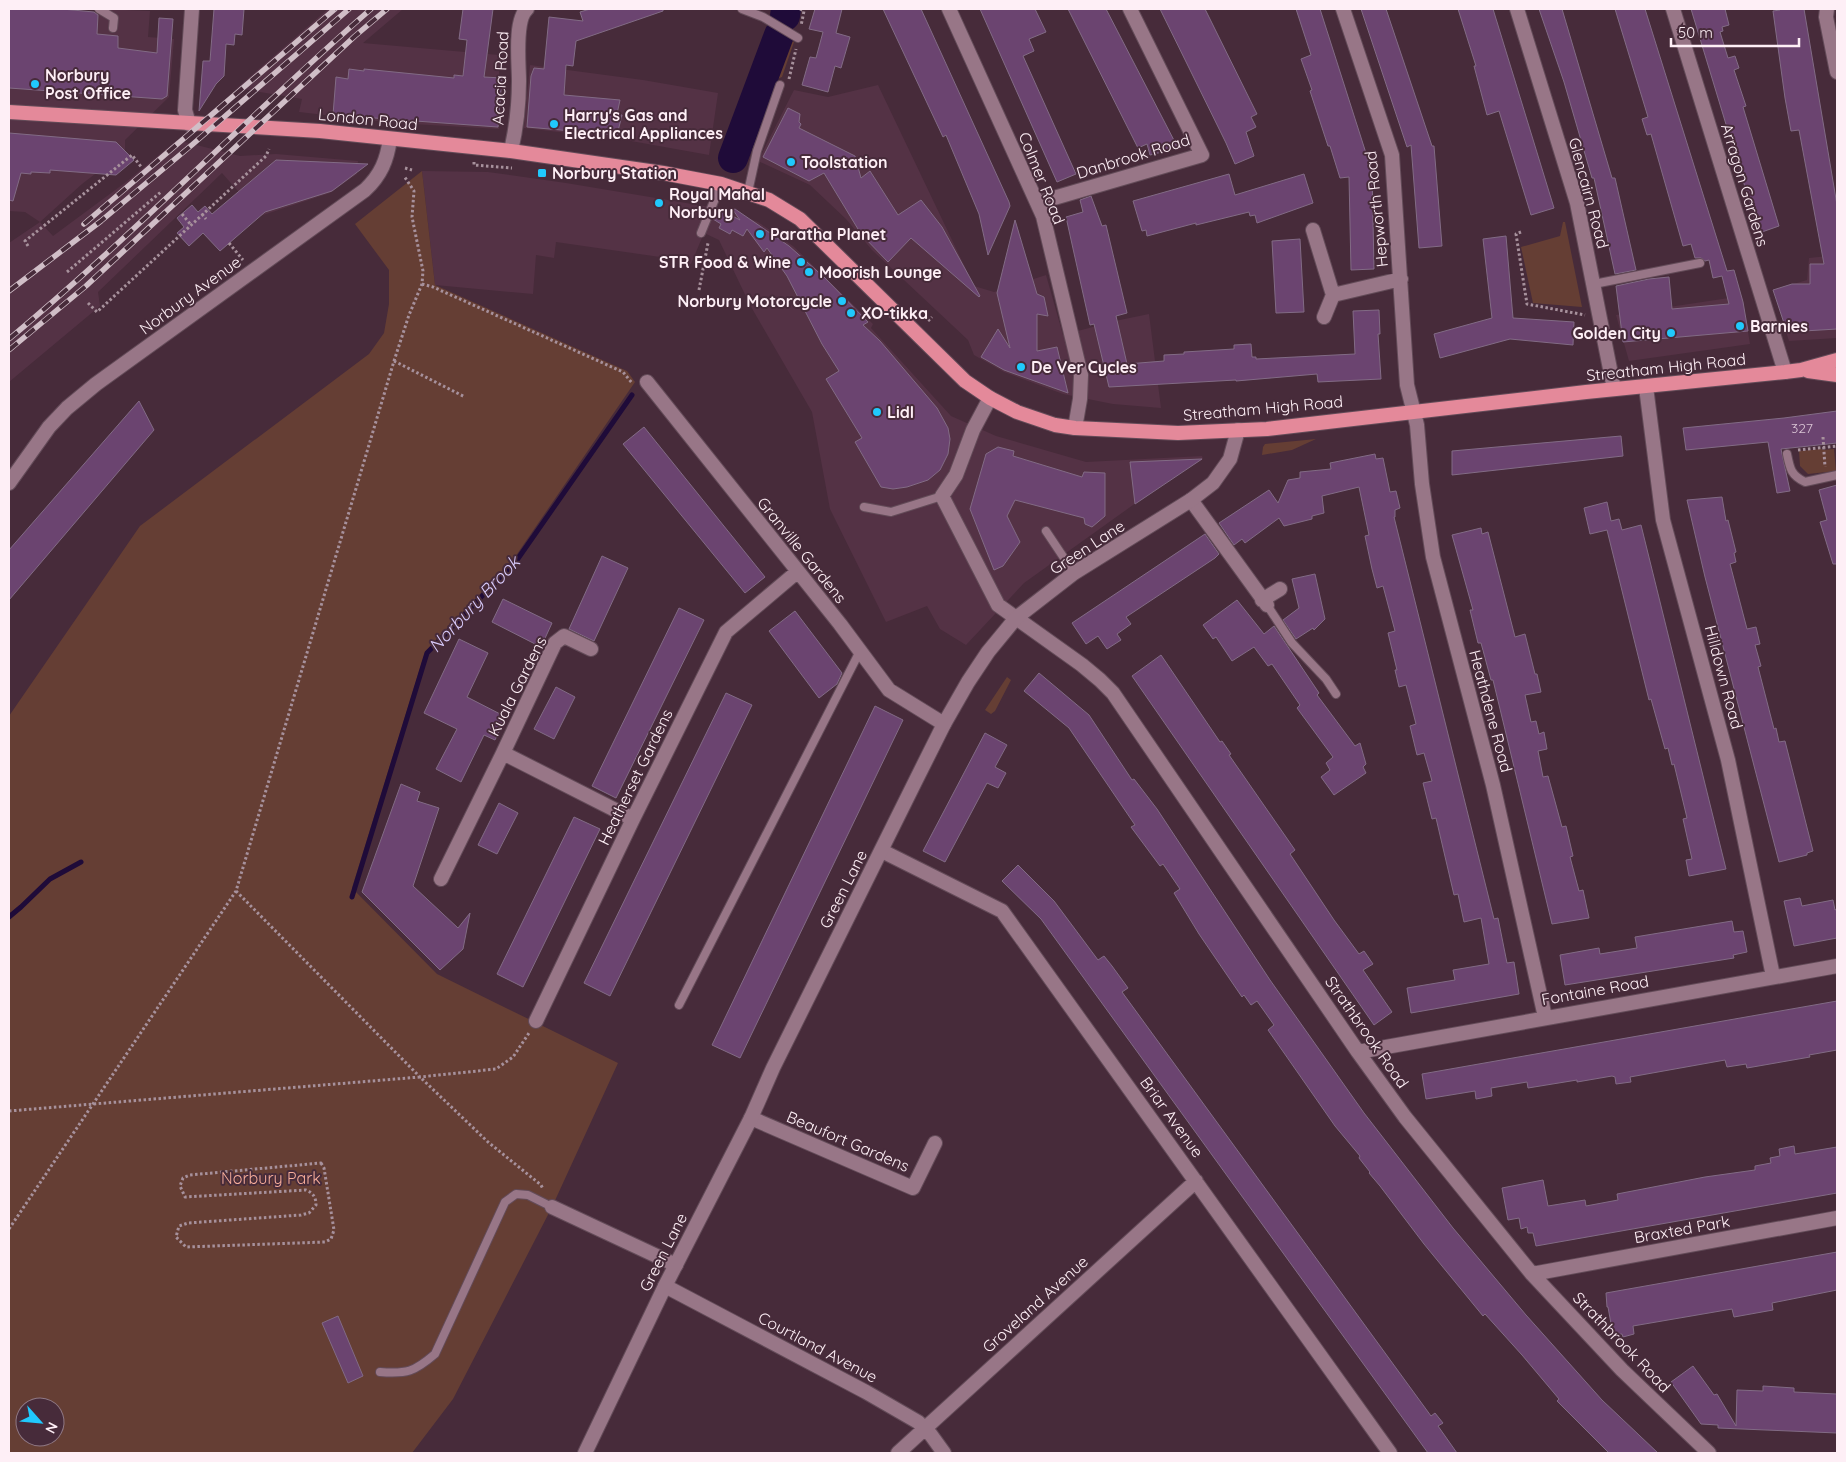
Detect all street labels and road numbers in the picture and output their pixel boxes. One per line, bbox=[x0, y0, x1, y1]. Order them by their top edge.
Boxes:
street label: Acacia Road bbox=[488, 31, 512, 125]
street label: London Road bbox=[317, 104, 419, 134]
street label: Arragon Gardens bbox=[1717, 121, 1773, 249]
street label: Colmer Road bbox=[1014, 129, 1070, 227]
street label: Danbrook Road bbox=[1074, 129, 1192, 183]
street label: Glencairn Road bbox=[1565, 135, 1613, 251]
street label: Hepworth Road bbox=[1360, 150, 1392, 268]
street label: Norbury Avenue bbox=[135, 251, 245, 339]
street label: Streatham High Road bbox=[1585, 349, 1747, 385]
street label: Streatham High Road bbox=[1182, 391, 1344, 425]
street label: Granville Gardens bbox=[753, 493, 851, 607]
street label: Green Lane bbox=[1046, 515, 1128, 579]
street label: Hilldown Road bbox=[1701, 623, 1747, 731]
street label: Kuala Gardens bbox=[483, 633, 551, 739]
street label: Heathdene Road bbox=[1465, 648, 1517, 774]
street label: Heatherset Gardens bbox=[593, 706, 677, 848]
street label: Green Lane bbox=[815, 847, 871, 931]
street label: Fontaine Road bbox=[1540, 971, 1650, 1009]
street label: Strathbrook Road bbox=[1321, 972, 1413, 1092]
street label: Briar Avenue bbox=[1136, 1073, 1208, 1161]
street label: Beaufort Gardens bbox=[784, 1106, 912, 1176]
street label: Green Lane bbox=[635, 1210, 691, 1294]
street label: Braxted Park bbox=[1633, 1211, 1731, 1247]
street label: Groveland Avenue bbox=[978, 1251, 1092, 1357]
street label: Strathbrook Road bbox=[1569, 1288, 1675, 1396]
street label: Courtland Avenue bbox=[755, 1307, 881, 1387]

